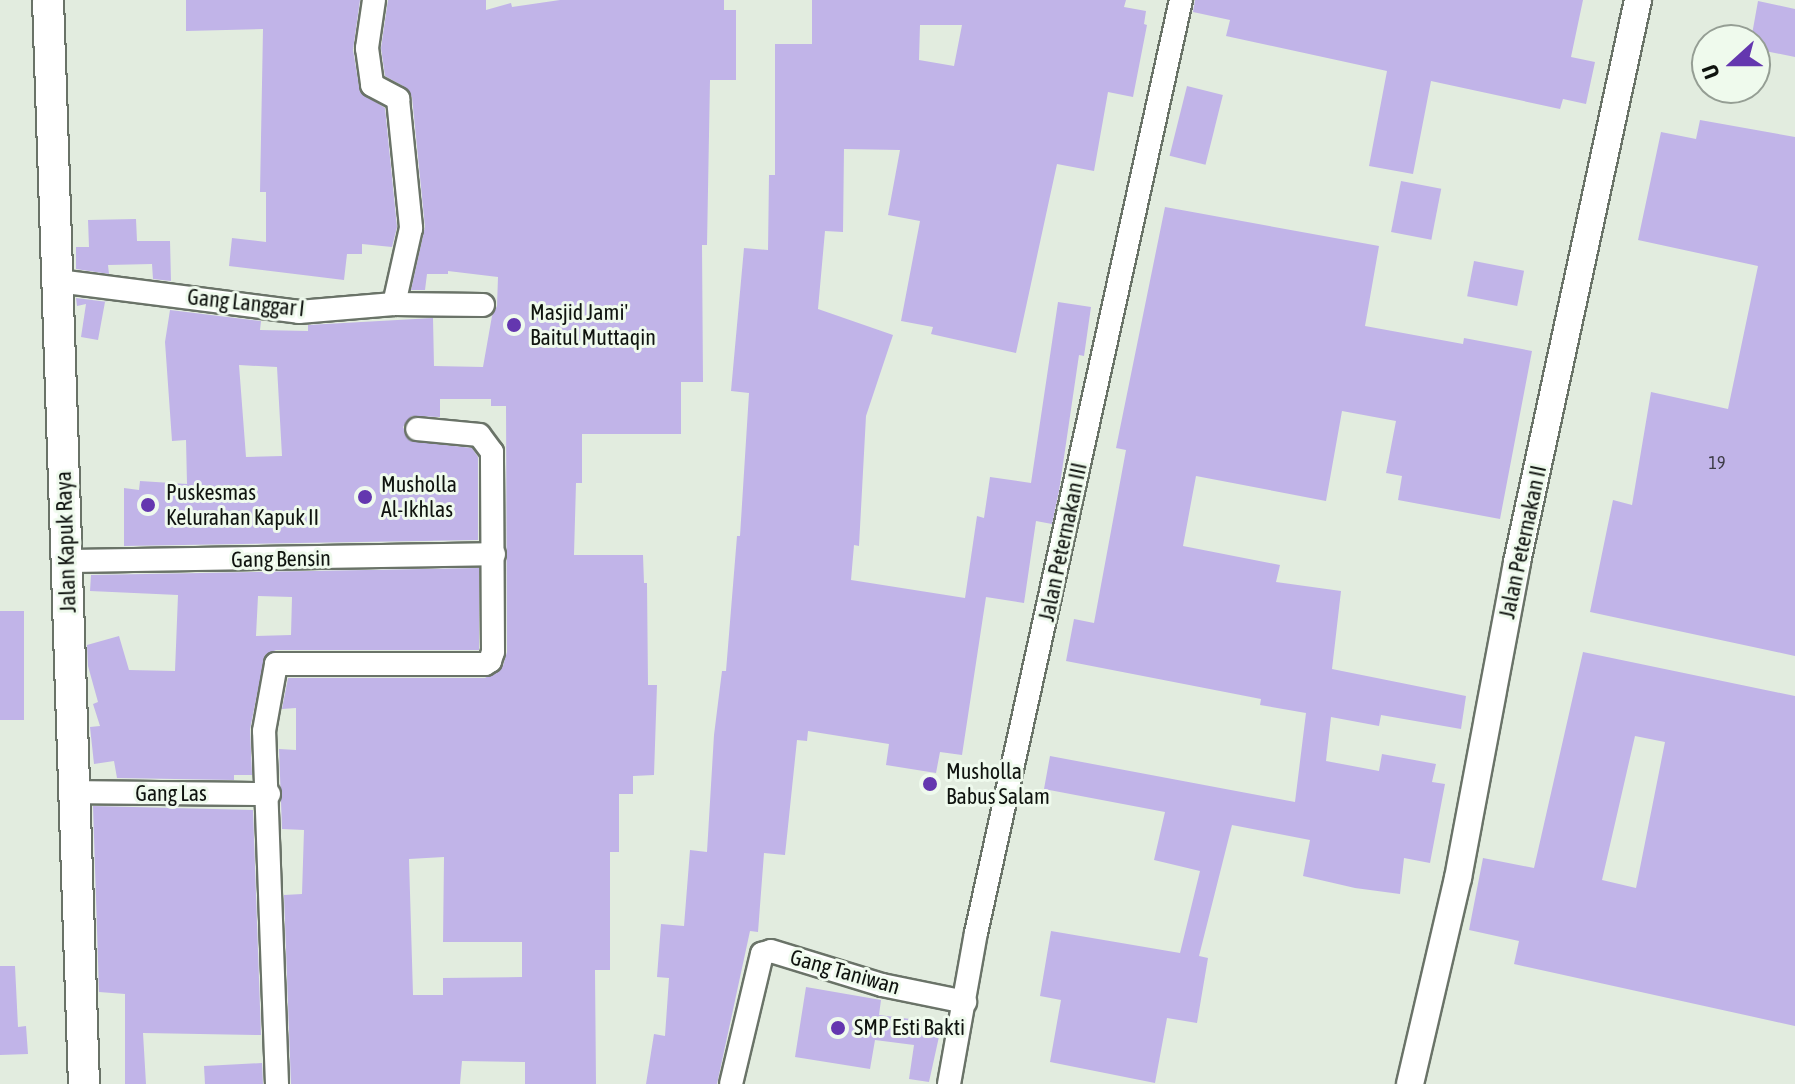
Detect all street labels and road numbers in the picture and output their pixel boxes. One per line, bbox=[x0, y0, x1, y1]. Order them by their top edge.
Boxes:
street label: Gang Langgar I bbox=[186, 284, 306, 322]
street label: Jalan Peternakan III bbox=[1033, 460, 1093, 624]
street label: Jalan Peternakan II bbox=[1494, 463, 1552, 621]
street label: Jalan Kapuk Raya bbox=[50, 471, 82, 613]
street label: Gang Bensin bbox=[231, 545, 331, 573]
street label: Gang Las bbox=[135, 781, 207, 807]
street label: Gang Taniwan bbox=[787, 944, 903, 1000]

